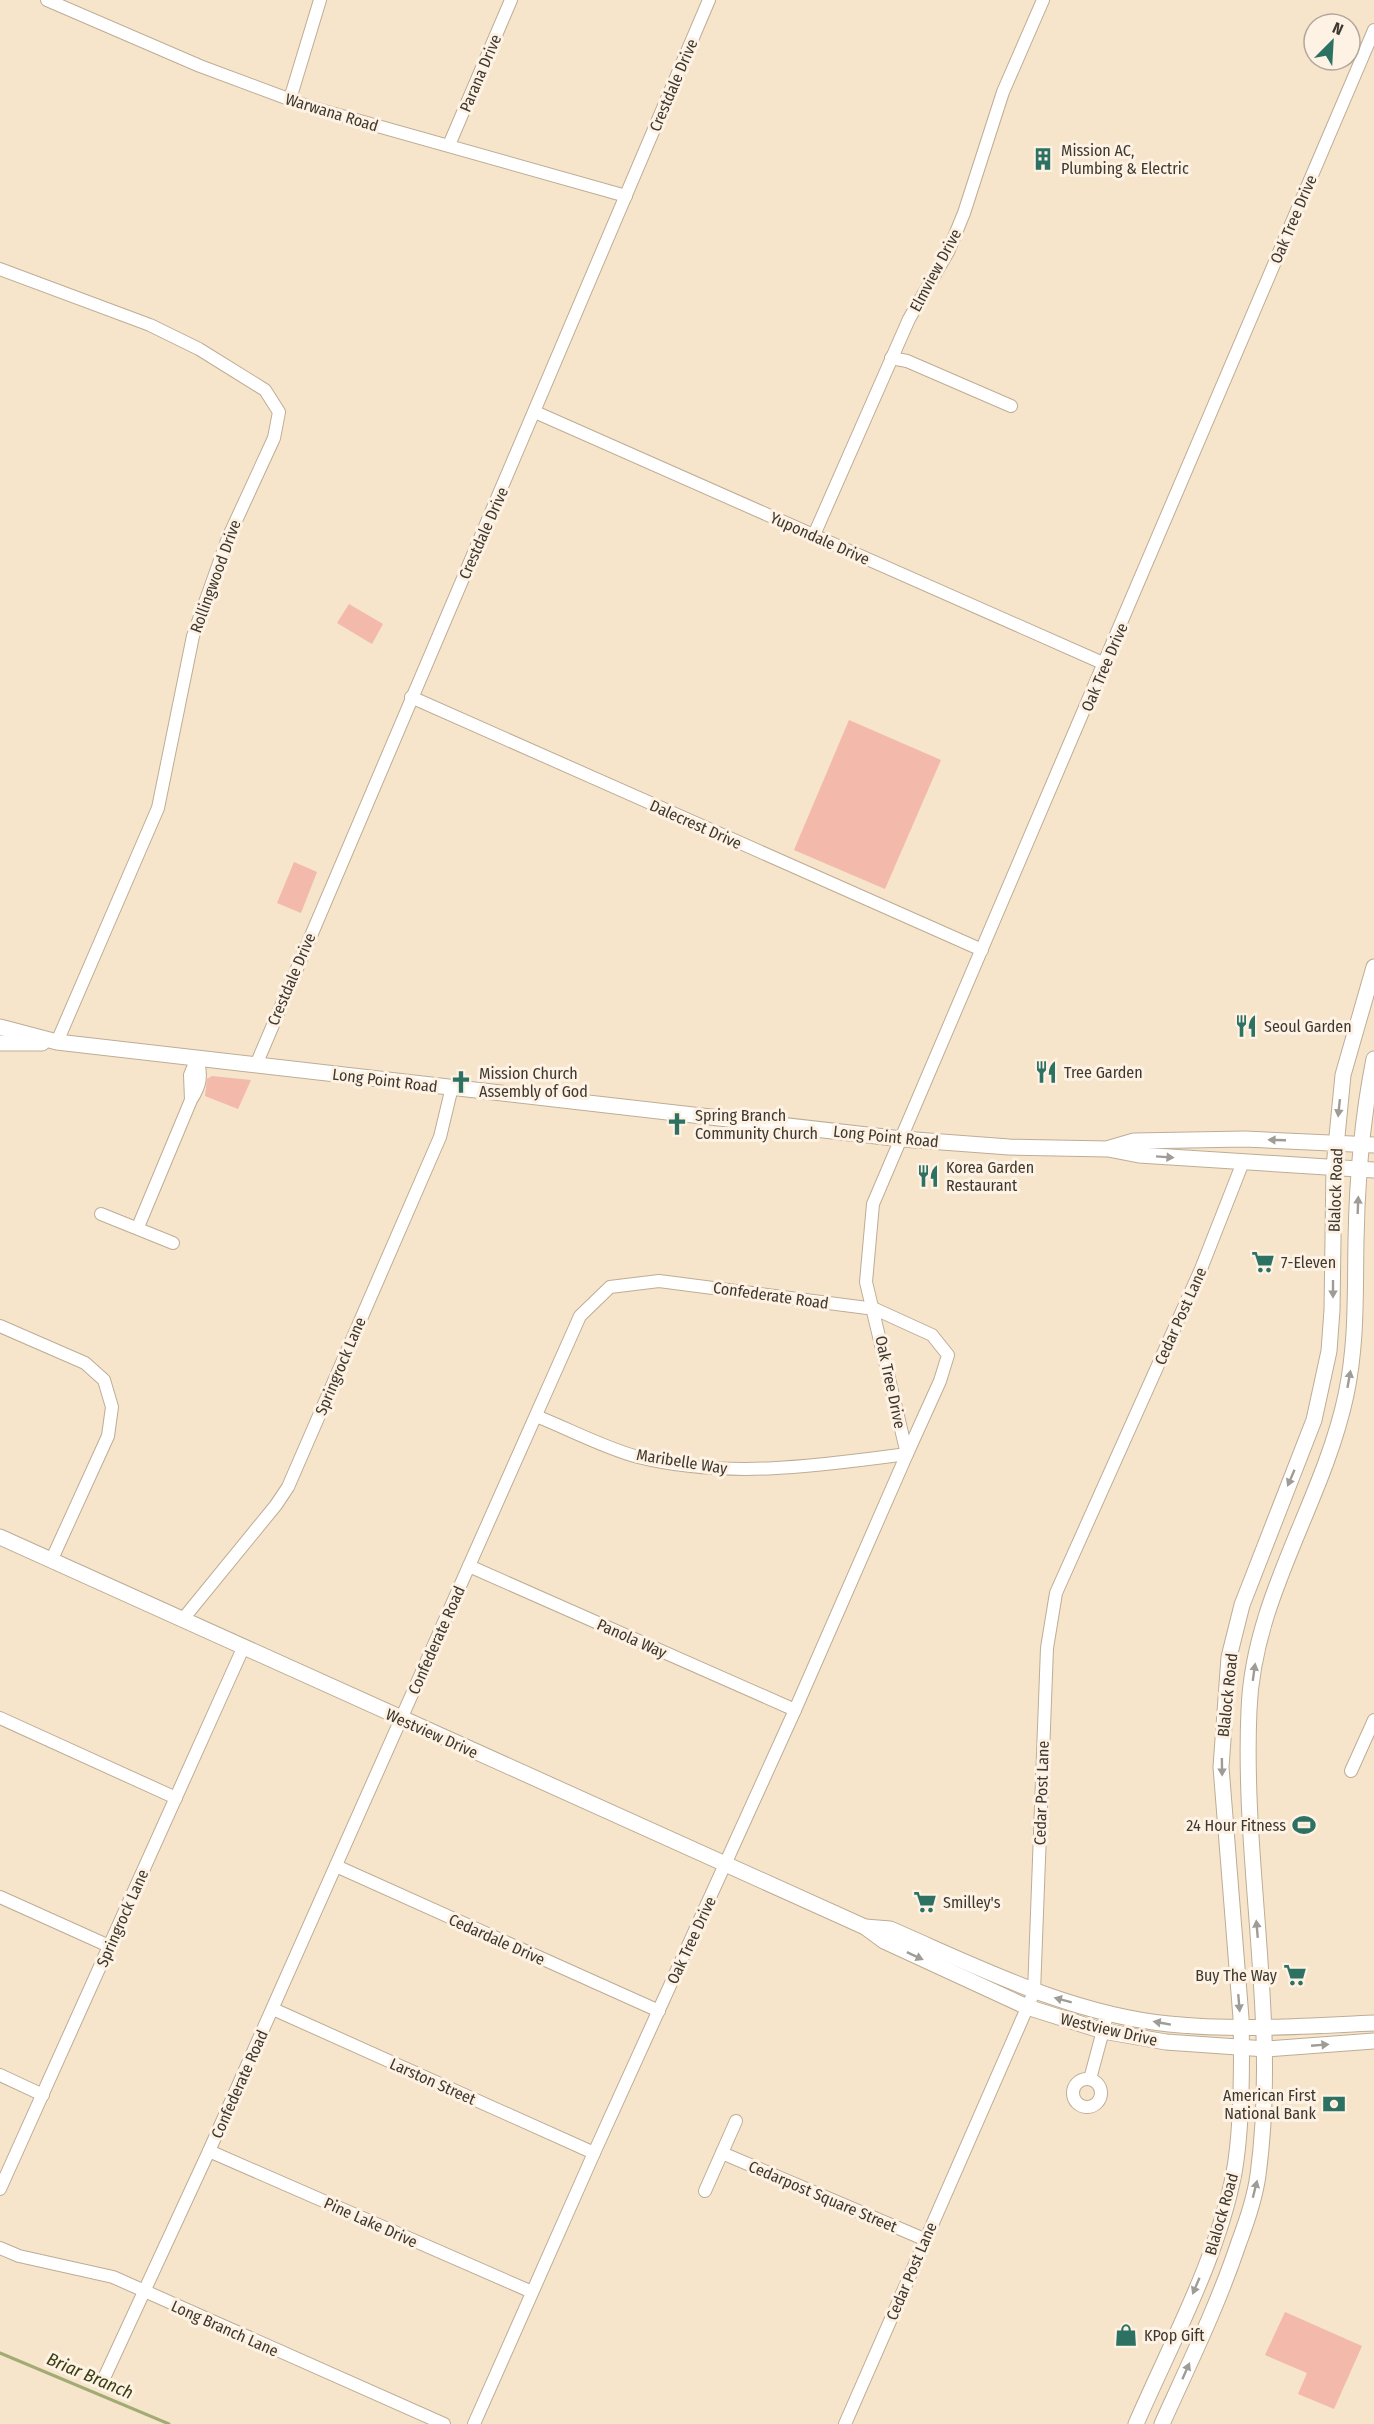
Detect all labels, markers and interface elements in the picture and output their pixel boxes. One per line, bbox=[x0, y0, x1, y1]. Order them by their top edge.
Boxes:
north arrow bbox=[1302, 12, 1362, 72]
text: N bbox=[1330, 18, 1346, 39]
street label: Parana Drive bbox=[456, 32, 505, 115]
street label: Crestdale Drive bbox=[645, 36, 702, 134]
street label: Warwana Road bbox=[283, 89, 381, 136]
place label: Mission AC, Plumbing & Electric bbox=[1061, 141, 1189, 178]
building icon: Mission AC, Plumbing & Electric bbox=[1030, 146, 1056, 172]
street label: Oak Tree Drive bbox=[1266, 172, 1321, 266]
street label: Elmview Drive bbox=[906, 226, 965, 315]
street label: Crestdale Drive bbox=[455, 484, 512, 582]
street label: Yupondale Drive bbox=[767, 508, 873, 569]
street label: Rollingwood Drive bbox=[186, 517, 245, 635]
street label: Oak Tree Drive bbox=[1077, 620, 1132, 714]
street label: Dalecrest Drive bbox=[647, 796, 745, 853]
street label: Crestdale Drive bbox=[263, 930, 320, 1028]
restaurant icon: Seoul Garden bbox=[1233, 1013, 1259, 1039]
place label: Seoul Garden bbox=[1264, 1017, 1352, 1036]
restaurant icon: Tree Garden bbox=[1033, 1059, 1059, 1085]
place label: Tree Garden bbox=[1064, 1063, 1143, 1082]
place label: Mission Church Assembly of God bbox=[479, 1064, 588, 1101]
street label: Long Point Road bbox=[331, 1065, 439, 1096]
church icon: Mission Church Assembly of God bbox=[448, 1069, 474, 1095]
one-way arrow bbox=[1334, 1099, 1344, 1118]
place label: Spring Branch Community Church bbox=[695, 1106, 818, 1143]
church icon: Spring Branch Community Church bbox=[664, 1111, 690, 1137]
street label: Long Point Road bbox=[832, 1122, 940, 1151]
one-way arrow bbox=[1268, 1135, 1287, 1144]
street label: Blalock Road bbox=[1325, 1148, 1346, 1233]
one-way arrow bbox=[1156, 1152, 1175, 1162]
place label: Korea Garden Restaurant bbox=[946, 1158, 1034, 1195]
restaurant icon: Korea Garden Restaurant bbox=[915, 1163, 941, 1189]
one-way arrow bbox=[1353, 1195, 1362, 1214]
supermarket icon: 7-Eleven bbox=[1250, 1249, 1276, 1275]
place label: 7-Eleven bbox=[1281, 1253, 1336, 1272]
street label: Cedar Post Lane bbox=[1150, 1264, 1210, 1368]
street label: Confederate Road bbox=[712, 1278, 830, 1313]
one-way arrow bbox=[1328, 1279, 1338, 1298]
street label: Springrock Lane bbox=[311, 1314, 370, 1418]
street label: Oak Tree Drive bbox=[871, 1334, 910, 1430]
one-way arrow bbox=[1345, 1369, 1354, 1388]
street label: Maribelle Way bbox=[635, 1445, 729, 1478]
one-way arrow bbox=[1286, 1469, 1295, 1487]
street label: Confederate Road bbox=[404, 1583, 469, 1697]
street label: Panola Way bbox=[594, 1615, 670, 1663]
street label: Blalock Road bbox=[1214, 1652, 1241, 1738]
one-way arrow bbox=[1249, 1662, 1258, 1681]
street label: Westview Drive bbox=[383, 1705, 481, 1762]
street label: Cedar Post Lane bbox=[1030, 1740, 1053, 1846]
one-way arrow bbox=[1217, 1757, 1227, 1776]
sports icon: 24 Hour Fitness bbox=[1291, 1812, 1317, 1838]
place label: 24 Hour Fitness bbox=[1186, 1816, 1286, 1835]
street label: Springrock Lane bbox=[92, 1866, 152, 1970]
supermarket icon: Smilley's bbox=[912, 1889, 938, 1915]
street label: Oak Tree Drive bbox=[663, 1893, 720, 1987]
place label: Smilley's bbox=[943, 1893, 1001, 1912]
street label: Cedardale Drive bbox=[446, 1910, 548, 1969]
one-way arrow bbox=[1252, 1919, 1262, 1938]
one-way arrow bbox=[907, 1951, 924, 1960]
supermarket icon: Buy The Way bbox=[1282, 1962, 1308, 1988]
place label: Buy The Way bbox=[1195, 1966, 1278, 1985]
one-way arrow bbox=[1235, 1994, 1244, 2013]
one-way arrow bbox=[1053, 1995, 1071, 2004]
street label: Westview Drive bbox=[1059, 2009, 1159, 2050]
one-way arrow bbox=[1152, 2018, 1171, 2027]
street label: Confederate Road bbox=[207, 2027, 272, 2141]
one-way arrow bbox=[1310, 2040, 1329, 2050]
street label: Larston Street bbox=[387, 2054, 479, 2109]
place label: American First National Bank bbox=[1223, 2086, 1317, 2123]
bank icon: American First National Bank bbox=[1321, 2091, 1347, 2117]
street label: Cedarpost Square Street bbox=[746, 2157, 901, 2237]
street label: Blalock Road bbox=[1201, 2171, 1242, 2257]
one-way arrow bbox=[1251, 2180, 1260, 2198]
street label: Pine Lake Drive bbox=[321, 2193, 420, 2252]
street label: Cedar Post Lane bbox=[882, 2219, 941, 2323]
one-way arrow bbox=[1192, 2278, 1201, 2295]
street label: Long Branch Lane bbox=[168, 2296, 281, 2361]
shop icon: KPop Gift bbox=[1113, 2322, 1139, 2348]
place label: KPop Gift bbox=[1144, 2326, 1205, 2345]
water label: Briar Branch bbox=[43, 2348, 137, 2404]
one-way arrow bbox=[1181, 2361, 1191, 2379]

